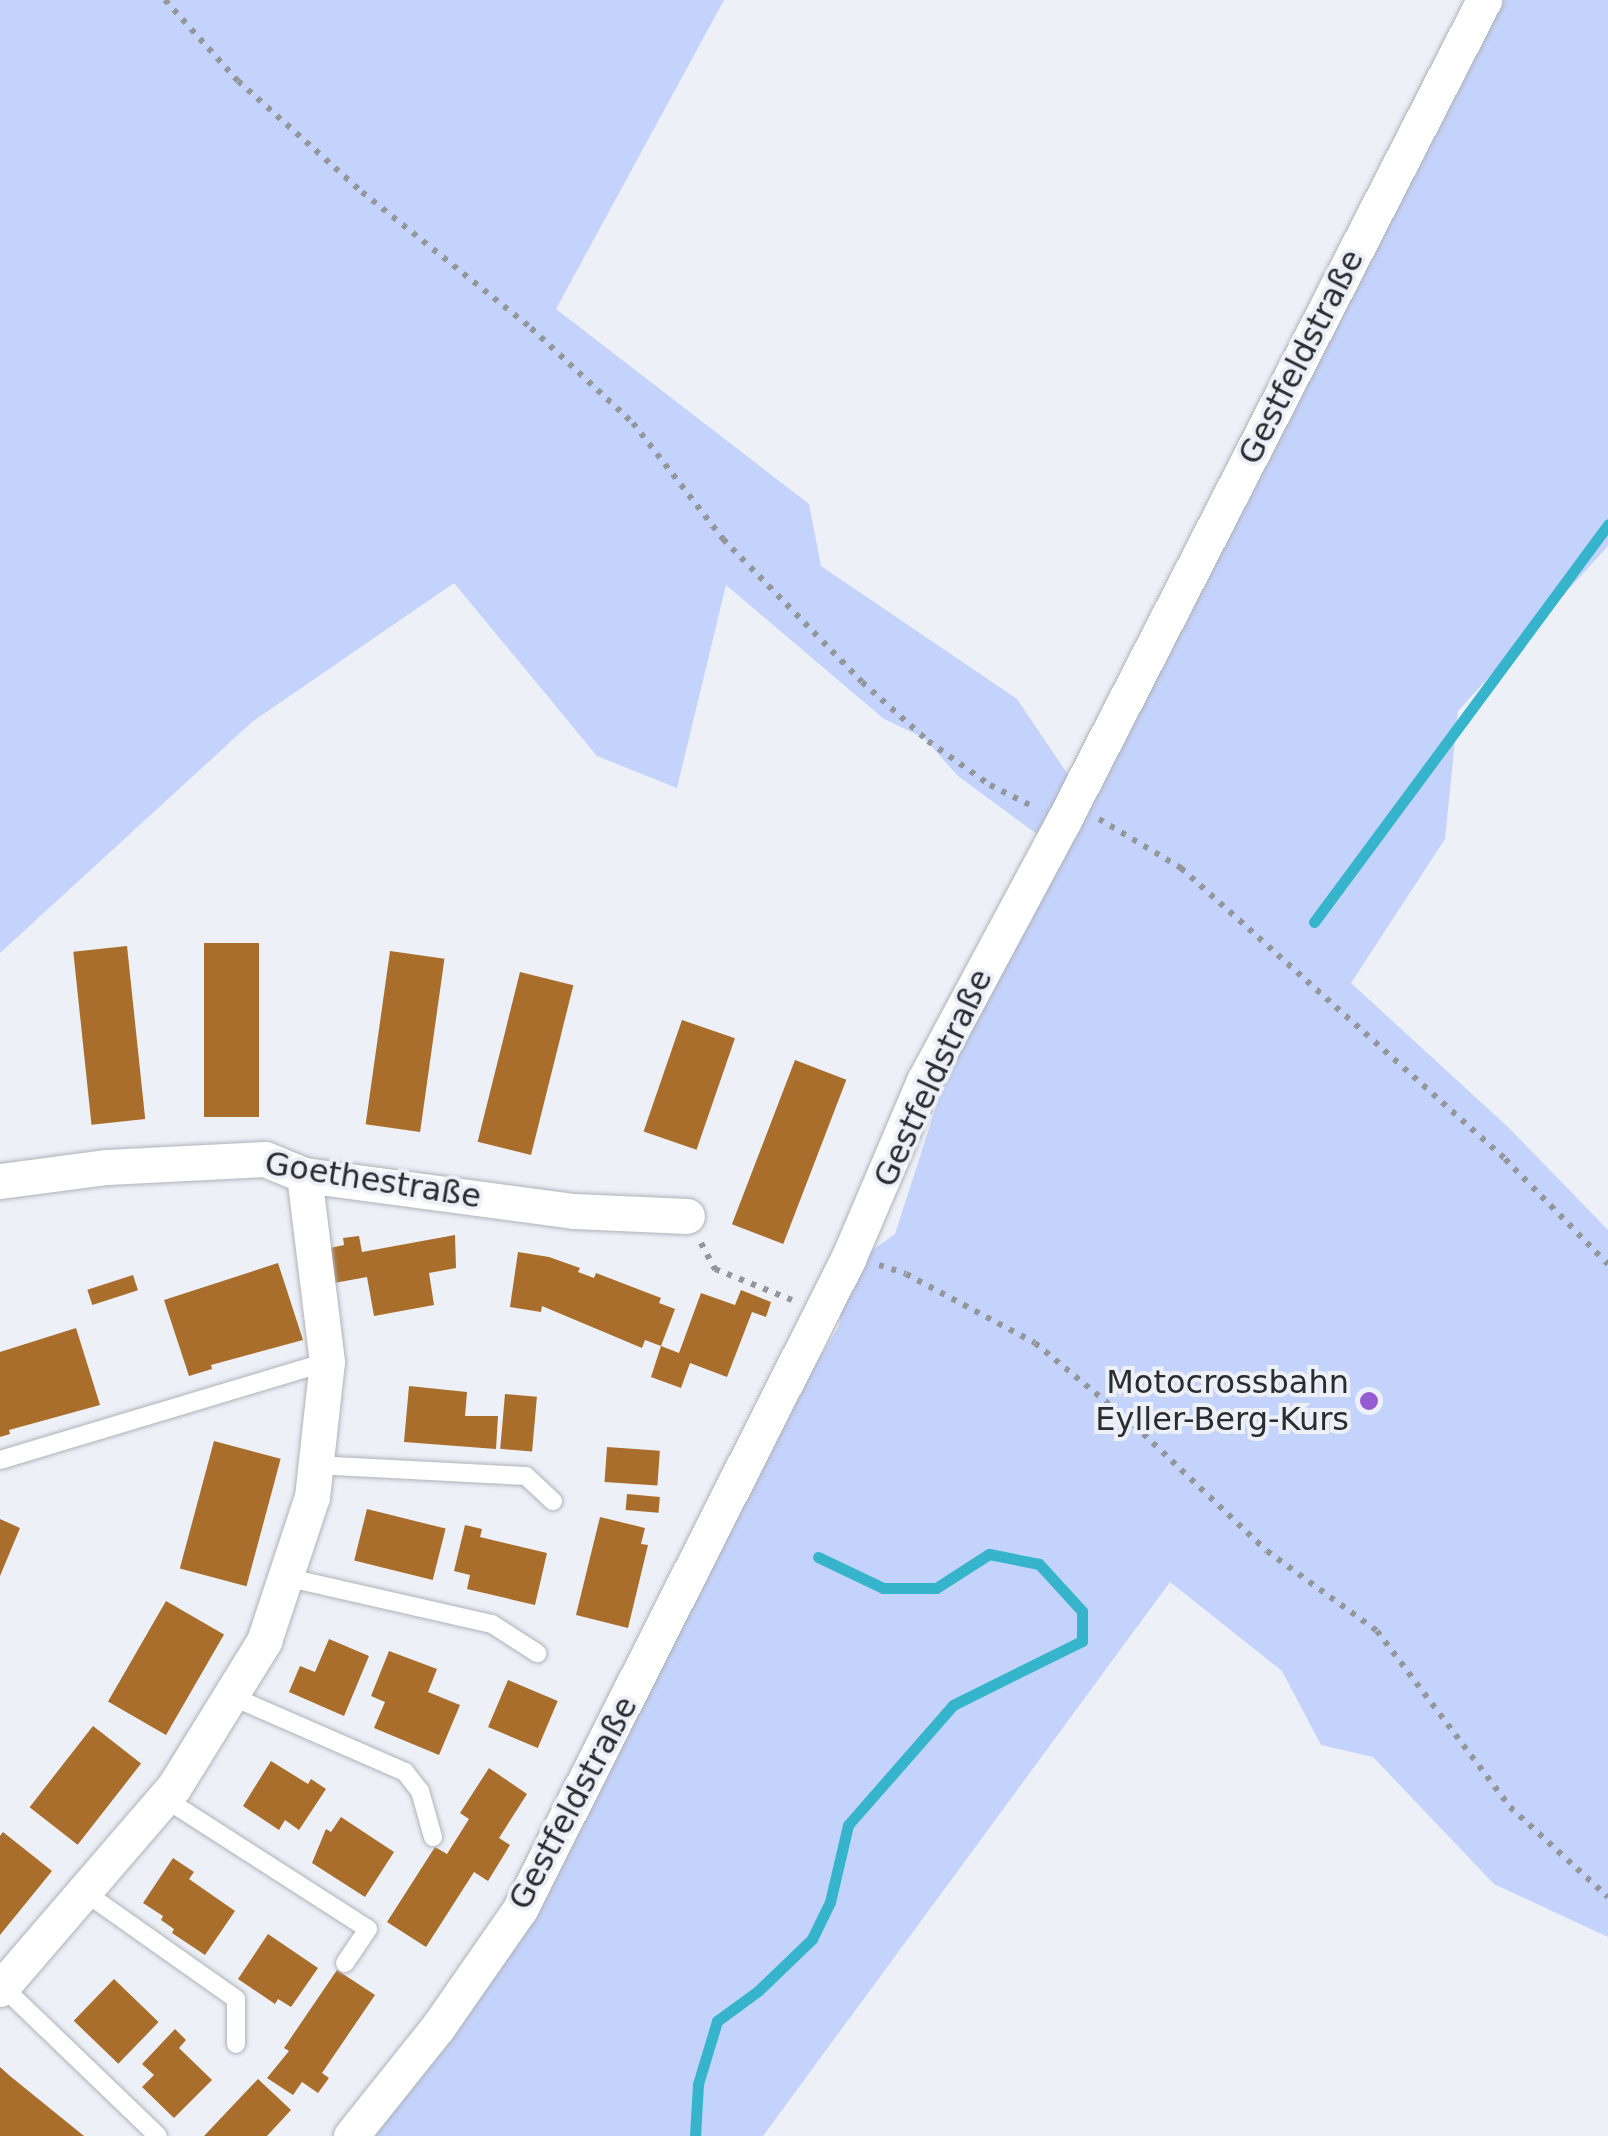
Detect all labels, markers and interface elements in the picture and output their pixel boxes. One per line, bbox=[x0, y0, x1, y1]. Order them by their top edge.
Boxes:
street label: Gestfeldstraße bbox=[1230, 243, 1372, 471]
street label: Gestfeldstraße bbox=[866, 963, 1000, 1193]
street label: Goethestraße bbox=[262, 1144, 484, 1216]
place label: Motocrossbahn Eyller-Berg-Kurs bbox=[1095, 1364, 1349, 1439]
marker: Motocrossbahn Eyller-Berg-Kurs bbox=[1358, 1390, 1380, 1412]
street label: Gestfeldstraße bbox=[501, 1690, 645, 1916]

